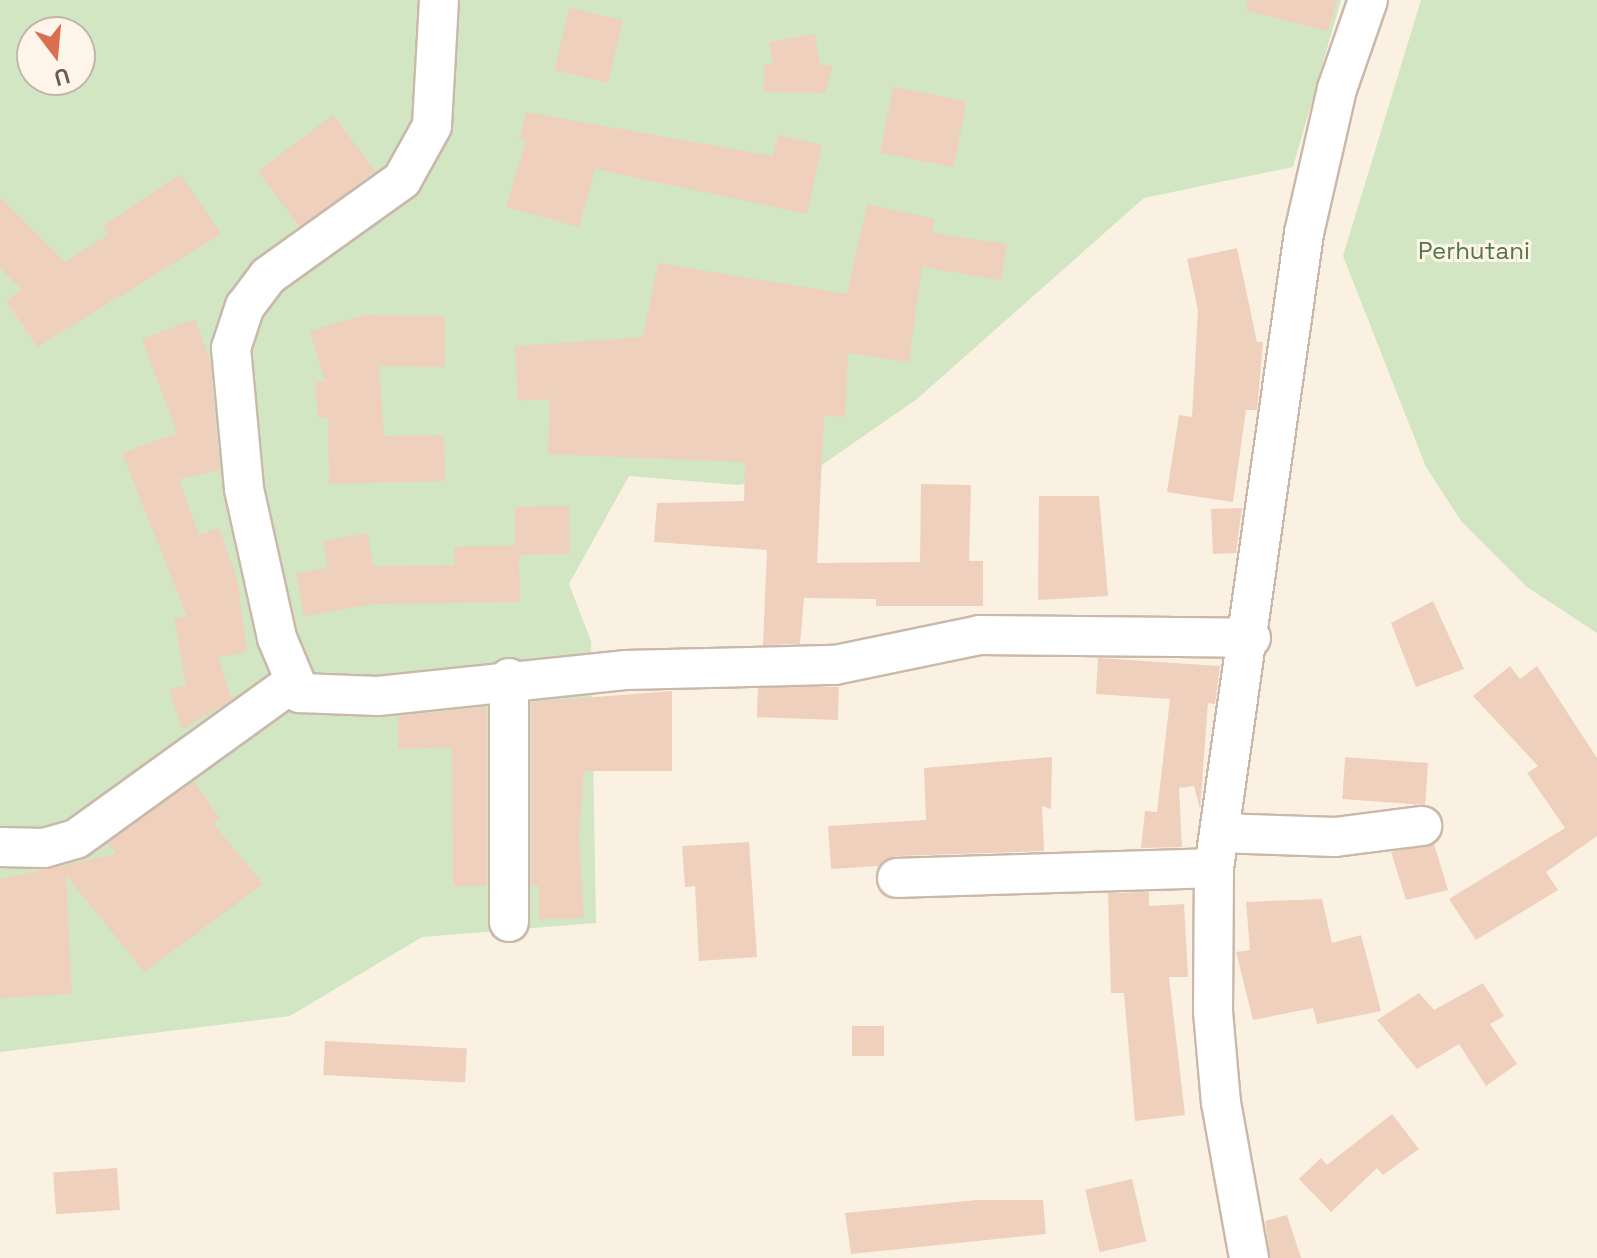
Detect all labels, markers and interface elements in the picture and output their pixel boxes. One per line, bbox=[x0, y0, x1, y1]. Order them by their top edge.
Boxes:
north arrow bbox=[16, 16, 96, 96]
text: U bbox=[51, 62, 73, 93]
park label: Perhutani bbox=[1418, 237, 1530, 265]

